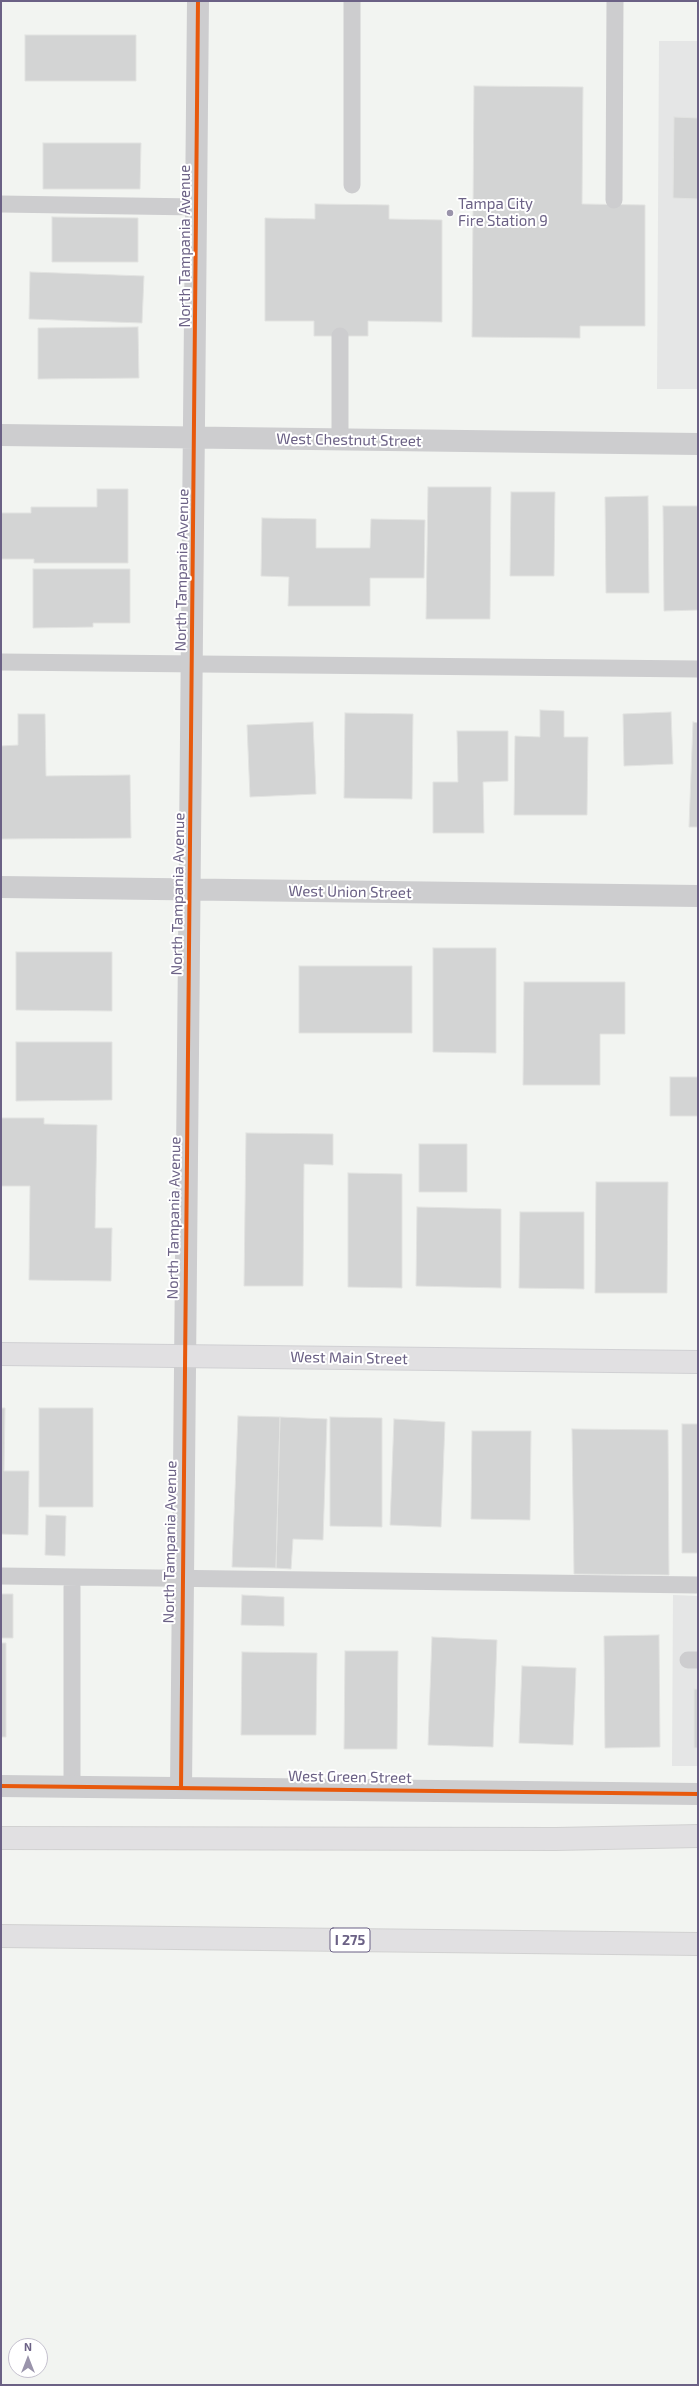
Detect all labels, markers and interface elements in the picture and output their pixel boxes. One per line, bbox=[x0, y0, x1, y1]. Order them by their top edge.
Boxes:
street label: North Tampania Avenue bbox=[176, 165, 194, 327]
place label: Tampa City Fire Station 9 bbox=[458, 195, 548, 230]
marker: Tampa City Fire Station 9 bbox=[445, 208, 455, 218]
street label: West Chestnut Street bbox=[276, 430, 422, 450]
street label: North Tampania Avenue bbox=[172, 488, 192, 652]
street label: North Tampania Avenue bbox=[168, 812, 188, 976]
street label: West Union Street bbox=[288, 882, 412, 902]
street label: North Tampania Avenue bbox=[164, 1136, 184, 1300]
street label: West Main Street bbox=[290, 1348, 408, 1368]
street label: North Tampania Avenue bbox=[160, 1460, 180, 1624]
street label: West Green Street bbox=[288, 1767, 412, 1787]
road number: I 275 bbox=[330, 1928, 370, 1952]
north arrow bbox=[8, 2338, 48, 2378]
text: N bbox=[24, 2340, 32, 2353]

